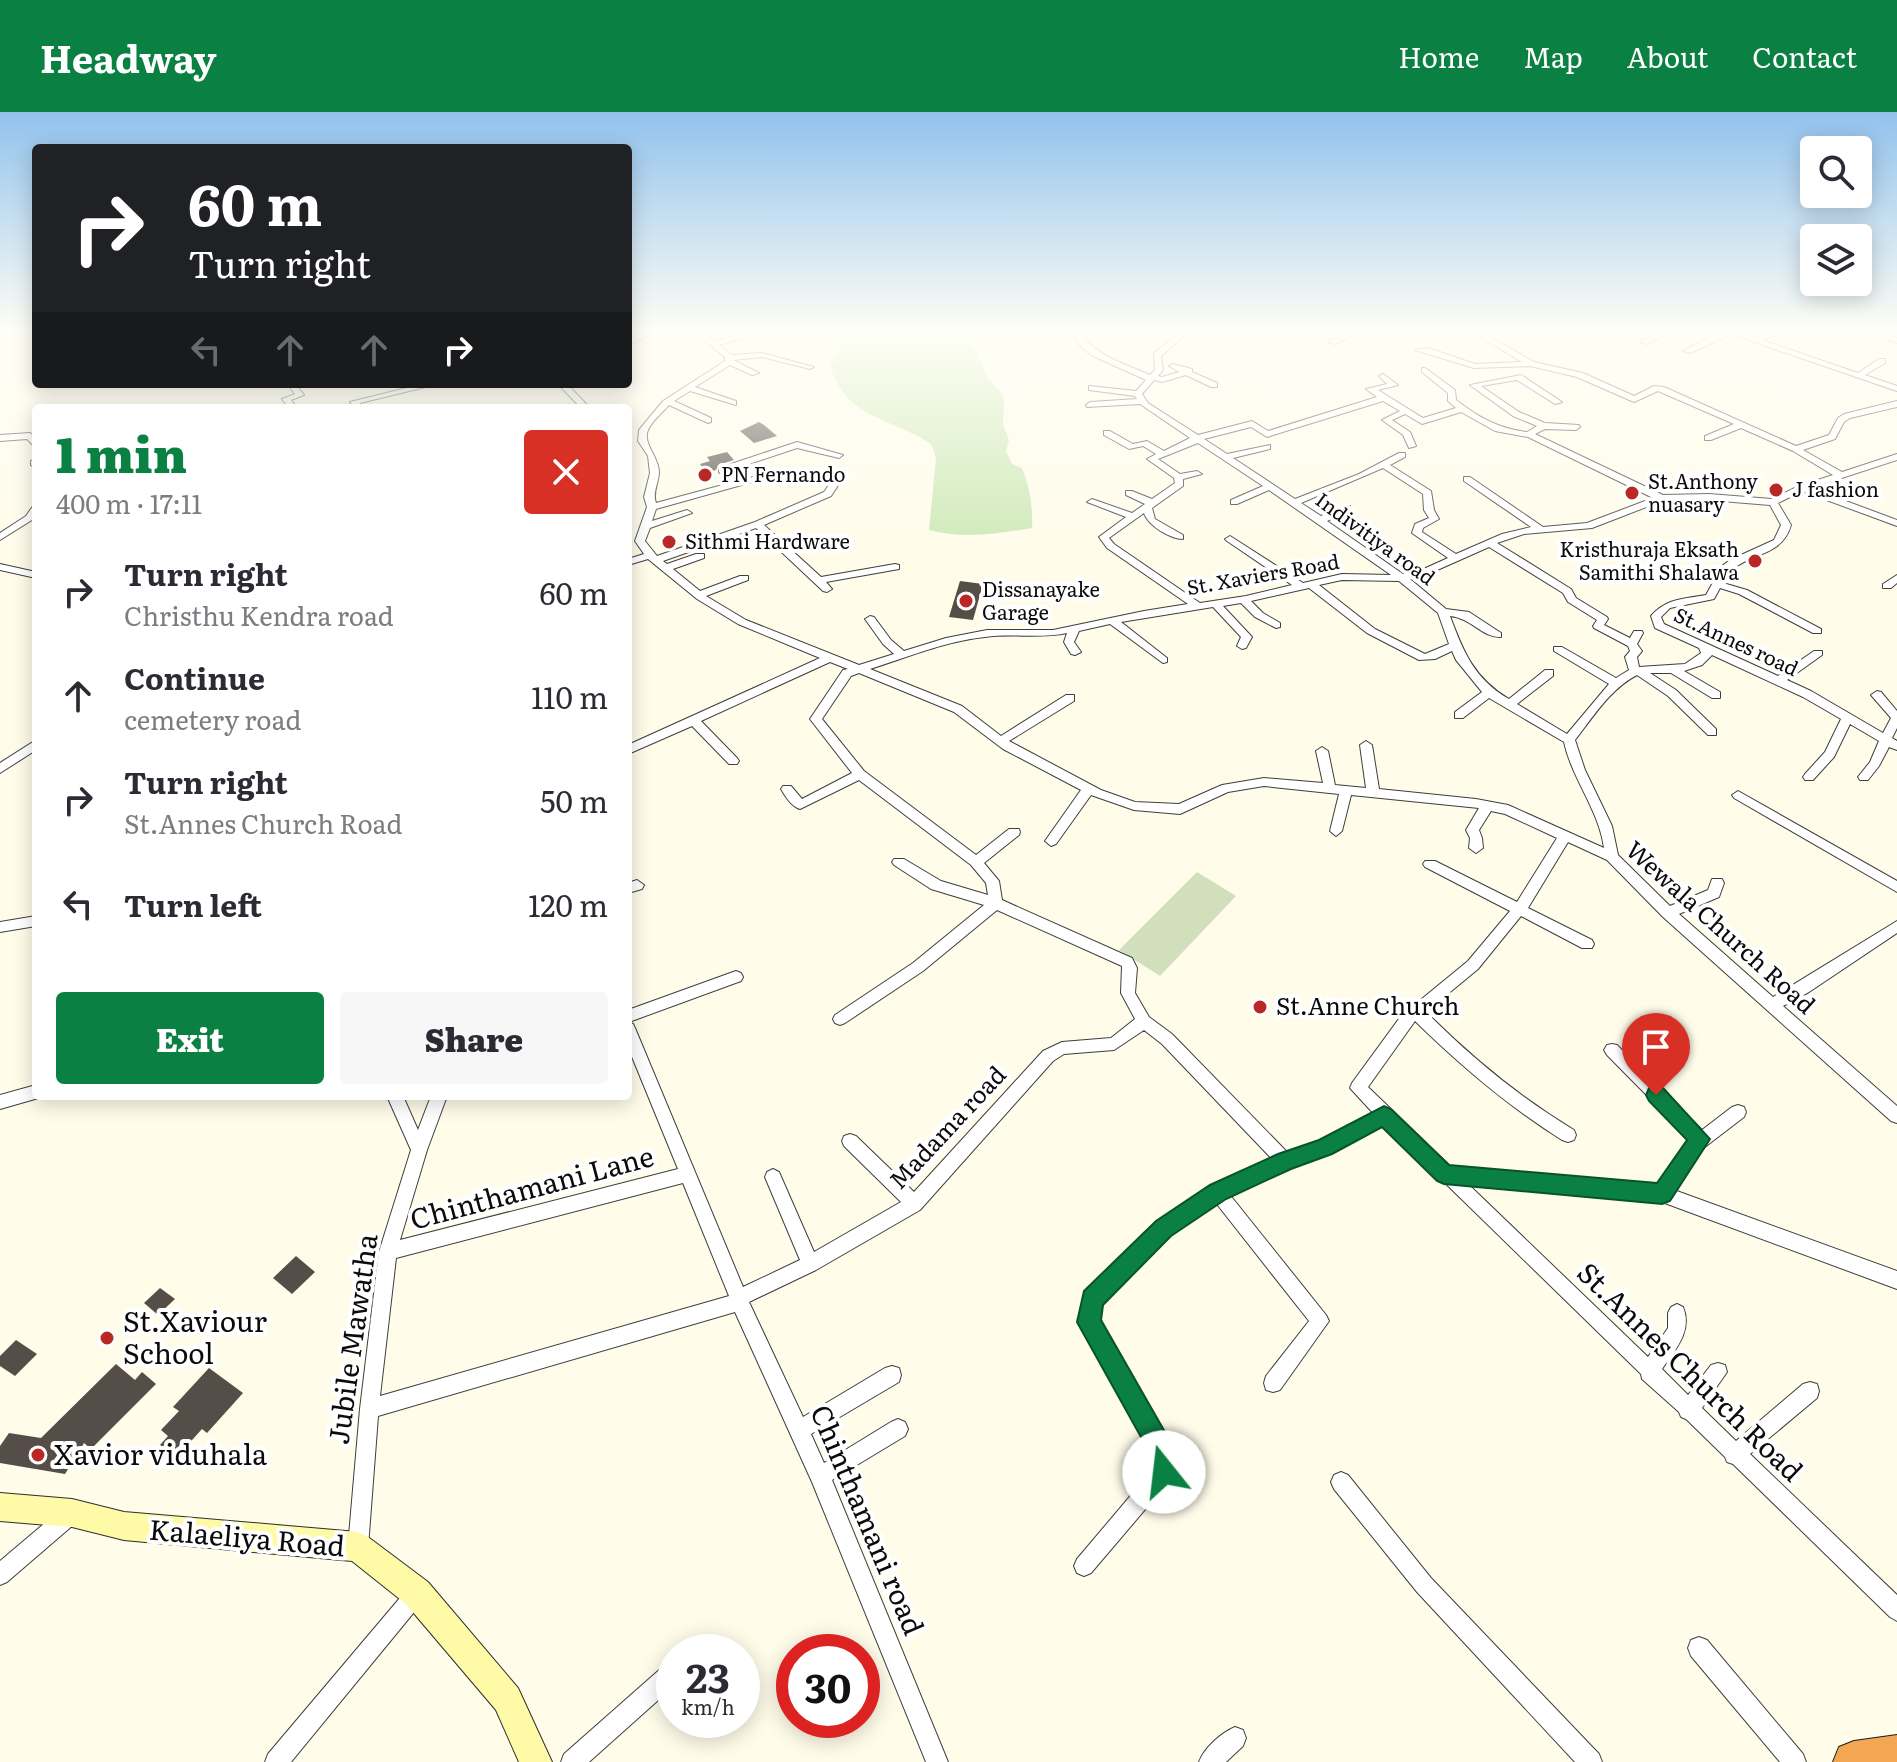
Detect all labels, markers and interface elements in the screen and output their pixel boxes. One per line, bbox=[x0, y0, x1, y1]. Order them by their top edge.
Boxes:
text: Headway bbox=[40, 28, 216, 85]
text: Home bbox=[1398, 35, 1479, 77]
text: Map bbox=[1523, 35, 1583, 77]
text: About bbox=[1627, 35, 1708, 77]
text: Contact bbox=[1752, 35, 1857, 77]
map controls bbox=[1800, 136, 1872, 296]
button: search bbox=[1800, 136, 1872, 208]
text: 60 m bbox=[188, 160, 322, 243]
icon: right bbox=[56, 176, 160, 280]
button: layers bbox=[1800, 224, 1872, 296]
text: Turn right bbox=[188, 236, 371, 289]
icon: left bbox=[184, 328, 228, 372]
icon: ahead bbox=[268, 328, 312, 372]
icon: ahead bbox=[352, 328, 396, 372]
icon: right bbox=[436, 328, 480, 372]
text: 1 min bbox=[56, 417, 187, 488]
button: close bbox=[524, 430, 608, 514]
place label: PN Fernando bbox=[721, 458, 846, 488]
place label: St.Anthony nuasary bbox=[1648, 465, 1758, 518]
marker: PN Fernando bbox=[696, 466, 714, 484]
place label: J fashion bbox=[1792, 473, 1879, 503]
marker: J fashion bbox=[1767, 481, 1785, 499]
text: 400 m · 17:11 bbox=[56, 483, 202, 522]
street label: Indivitiya road bbox=[1310, 484, 1442, 591]
marker: St.Anthony nuasary bbox=[1623, 484, 1641, 502]
place label: Sithmi Hardware bbox=[685, 525, 850, 555]
marker: Sithmi Hardware bbox=[660, 533, 678, 551]
place label: Kristhuraja Eksath Samithi Shalawa bbox=[1560, 533, 1739, 586]
street label: St. Xaviers Road bbox=[1184, 545, 1341, 601]
text: Turn right bbox=[124, 551, 288, 595]
marker: Kristhuraja Eksath Samithi Shalawa bbox=[1746, 552, 1764, 570]
icon: right bbox=[56, 570, 100, 614]
text: 60 m bbox=[539, 570, 608, 614]
place label: Dissanayake Garage bbox=[982, 573, 1100, 626]
marker: Dissanayake Garage bbox=[957, 592, 975, 610]
text: Christhu Kendra road bbox=[124, 595, 394, 634]
street label: St.Annes road bbox=[1670, 598, 1804, 682]
text: Continue bbox=[124, 655, 265, 699]
icon: ahead bbox=[56, 674, 100, 718]
text: 110 m bbox=[531, 674, 608, 718]
text: cemetery road bbox=[124, 699, 301, 738]
text: Turn right bbox=[124, 759, 288, 803]
icon: right bbox=[56, 778, 100, 822]
text: 50 m bbox=[540, 778, 608, 822]
text: St.Annes Church Road bbox=[124, 803, 402, 842]
street label: Wewala Church Road bbox=[1619, 831, 1824, 1021]
icon: left bbox=[56, 882, 100, 926]
text: Turn left bbox=[124, 882, 262, 926]
text: 120 m bbox=[528, 882, 608, 926]
place label: St.Anne Church bbox=[1276, 987, 1460, 1022]
button: Exit bbox=[56, 992, 324, 1084]
button: Share bbox=[340, 992, 608, 1084]
marker: St.Anne Church bbox=[1251, 998, 1269, 1016]
pin bbox=[1622, 1013, 1690, 1095]
icon: arrive bbox=[1634, 1025, 1678, 1069]
street label: Madama road bbox=[880, 1057, 1013, 1196]
street label: Chinthamani Lane bbox=[405, 1133, 658, 1239]
street label: Jubile Mawatha bbox=[315, 1231, 387, 1447]
street label: St.Annes Church Road bbox=[1569, 1251, 1814, 1490]
place label: St.Xaviour School bbox=[123, 1299, 268, 1373]
marker: St.Xaviour School bbox=[98, 1329, 116, 1347]
street label: Chinthamani road bbox=[801, 1398, 936, 1641]
position arrow bbox=[1122, 1430, 1206, 1514]
place label: Xavior viduhala bbox=[54, 1432, 267, 1474]
marker: Xavior viduhala bbox=[29, 1446, 47, 1464]
street label: Kalaeliya Road bbox=[148, 1507, 347, 1565]
speed limit sign: 30 bbox=[776, 1634, 880, 1738]
text: 23 bbox=[686, 1646, 730, 1705]
text: km/h bbox=[681, 1691, 735, 1721]

